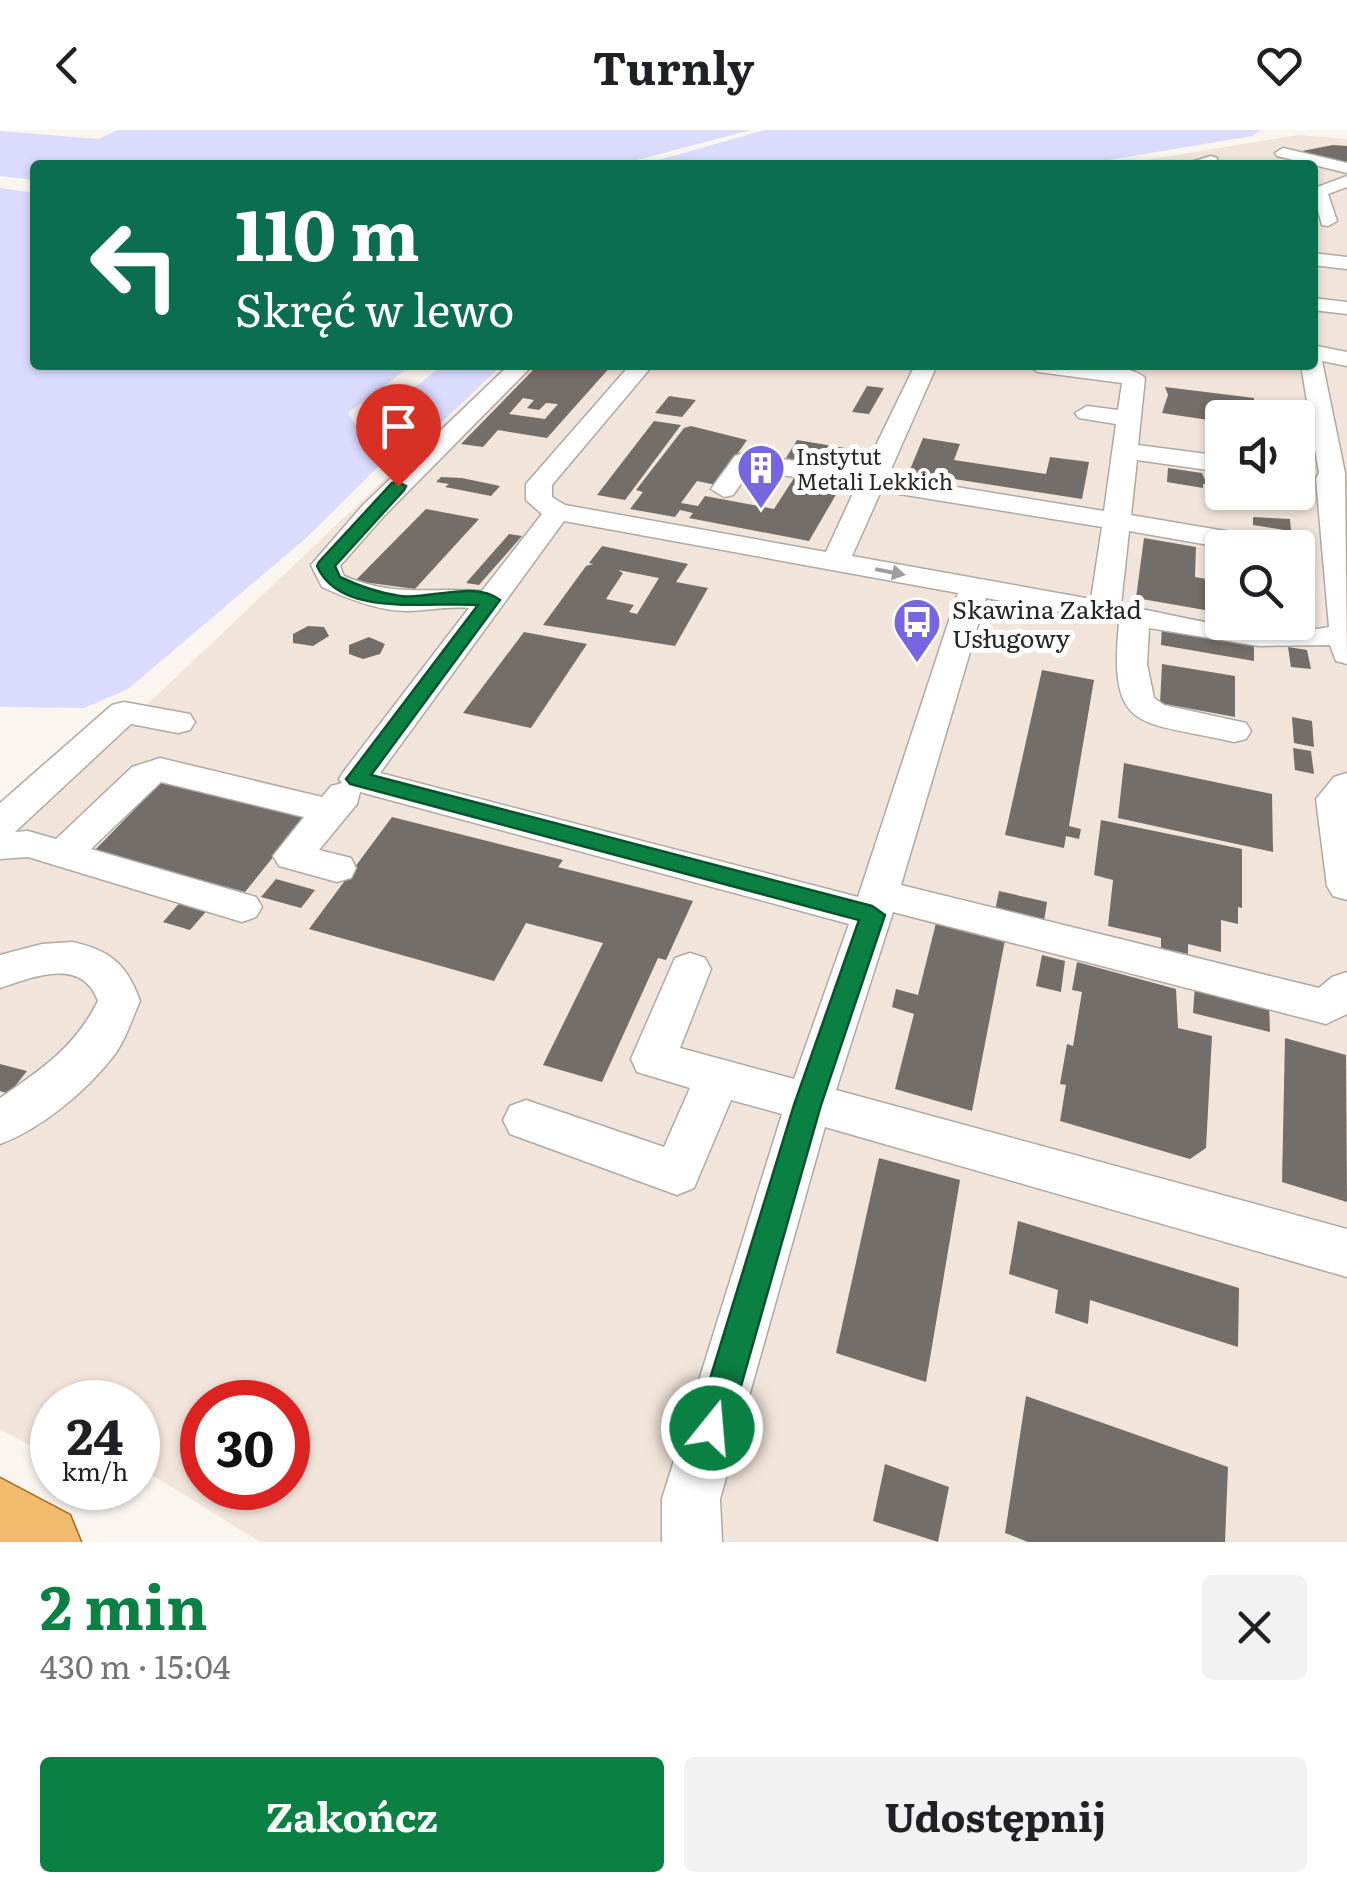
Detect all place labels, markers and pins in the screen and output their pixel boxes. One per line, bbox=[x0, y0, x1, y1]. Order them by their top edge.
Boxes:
pin bbox=[356, 384, 441, 487]
place label: Instytut Metali Lekkich bbox=[796, 439, 953, 497]
building icon: Instytut Metali Lekkich bbox=[735, 442, 787, 510]
place label: Skawina Zakład Usługowy bbox=[952, 590, 1142, 656]
bus stop icon: Skawina Zakład Usługowy bbox=[891, 596, 943, 664]

